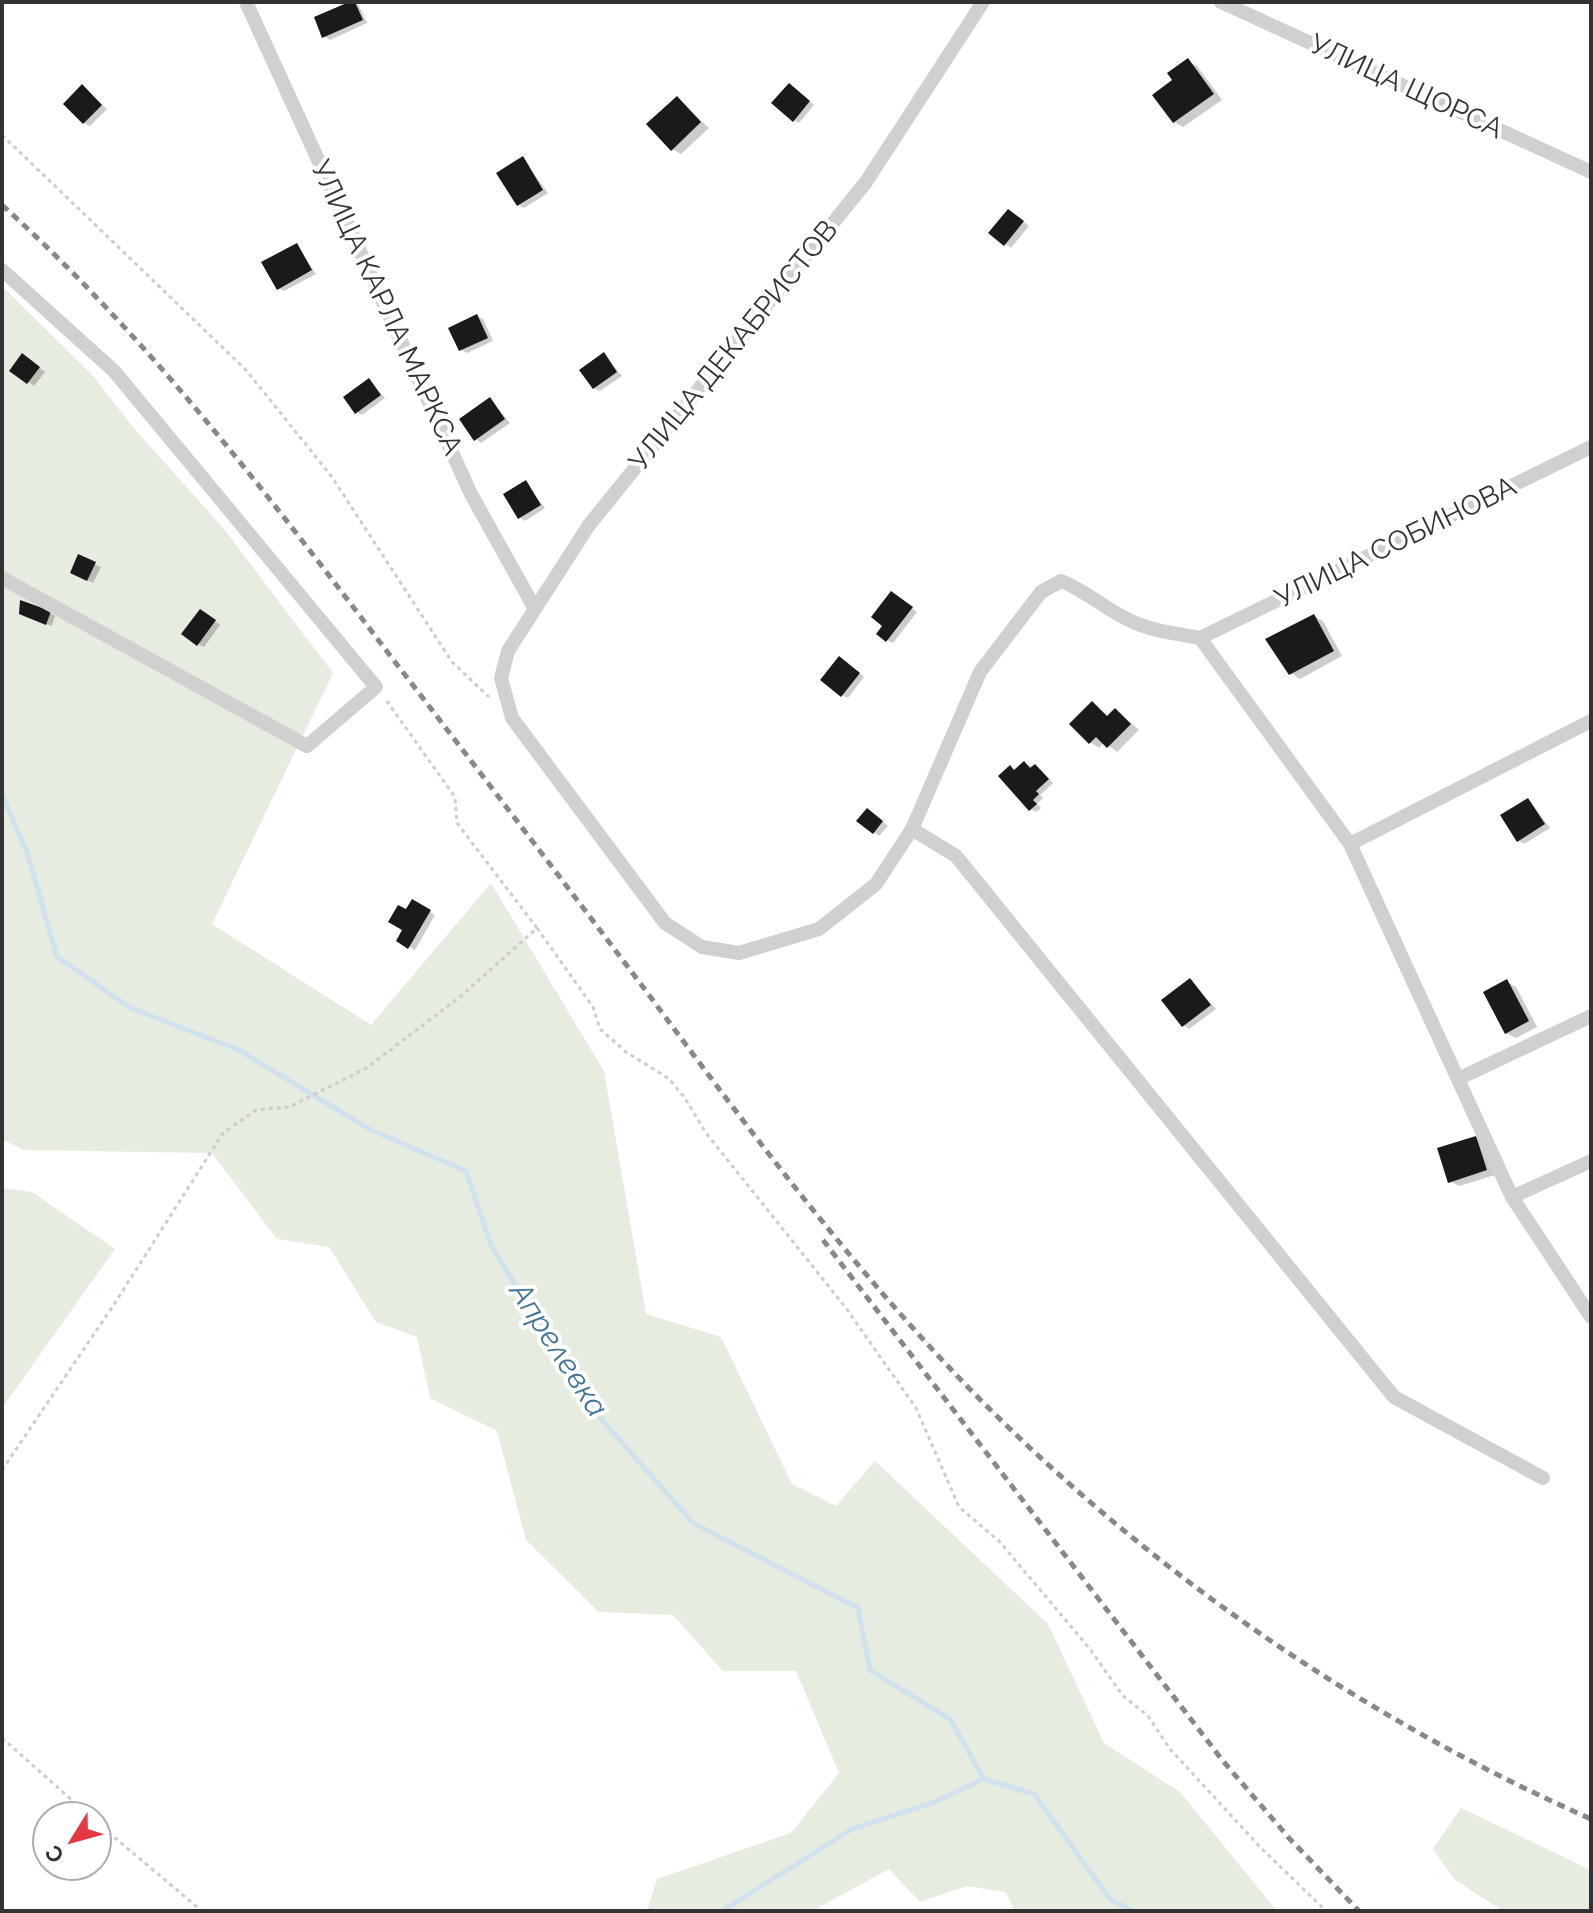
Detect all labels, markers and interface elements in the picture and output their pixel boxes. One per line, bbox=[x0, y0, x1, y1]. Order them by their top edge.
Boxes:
street label: УЛИЦА ЩОРСА bbox=[1304, 28, 1508, 146]
street label: УЛИЦА КАРЛА МАРКСА bbox=[303, 155, 469, 461]
street label: УЛИЦА ДЕКАБРИСТОВ bbox=[623, 214, 845, 478]
street label: УЛИЦА СОБИНОВА bbox=[1270, 470, 1522, 616]
water label: Апрелевка bbox=[501, 1276, 615, 1424]
north arrow bbox=[32, 1801, 112, 1881]
text: С bbox=[40, 1840, 69, 1868]

